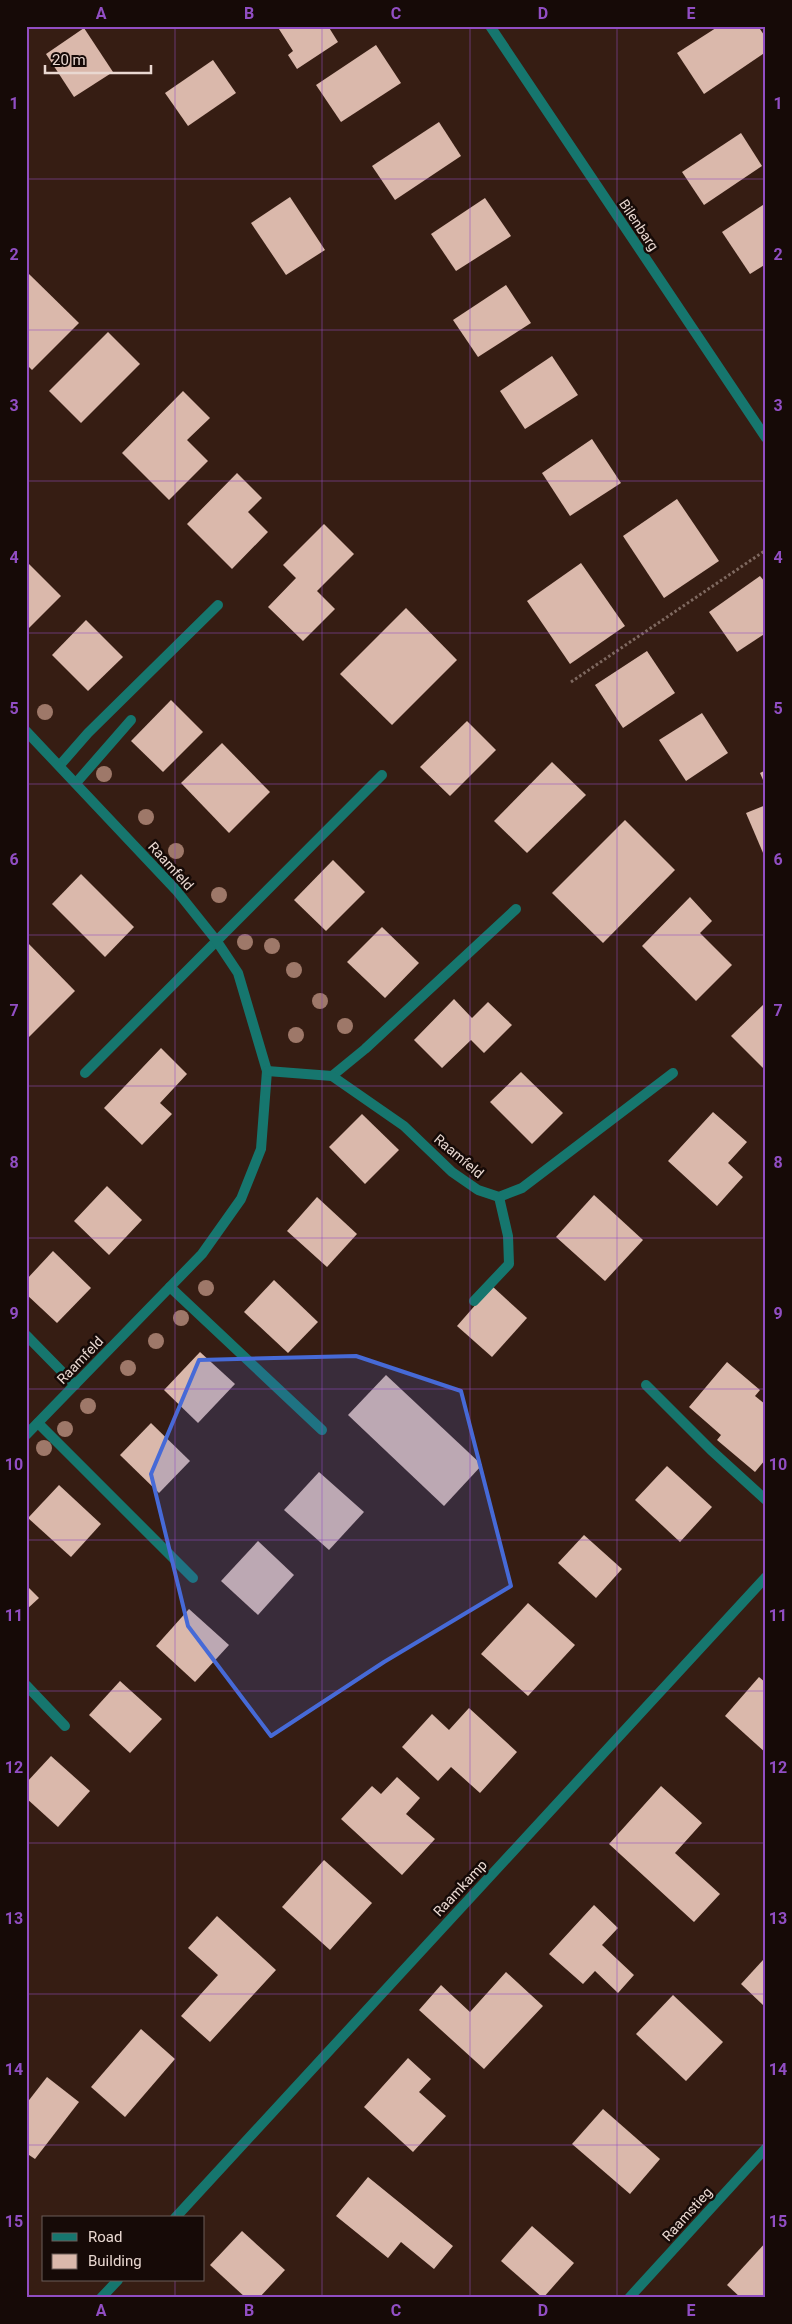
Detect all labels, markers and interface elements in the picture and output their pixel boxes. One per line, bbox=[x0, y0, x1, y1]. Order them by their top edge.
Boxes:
text: A bbox=[96, 4, 107, 23]
text: B bbox=[244, 4, 254, 23]
text: C bbox=[391, 4, 401, 23]
text: D bbox=[538, 4, 548, 23]
text: E bbox=[687, 4, 696, 23]
scale bar bbox=[45, 42, 151, 74]
text: 20 m bbox=[52, 51, 86, 69]
text: 1 bbox=[9, 94, 19, 113]
text: 1 bbox=[773, 94, 783, 113]
street label: Bilenbarg bbox=[616, 196, 662, 254]
text: 2 bbox=[9, 245, 19, 264]
text: 2 bbox=[773, 245, 783, 264]
text: 3 bbox=[9, 396, 19, 415]
text: 3 bbox=[773, 396, 783, 415]
text: 4 bbox=[9, 548, 19, 567]
text: 4 bbox=[773, 548, 783, 567]
text: 5 bbox=[9, 699, 19, 718]
text: 5 bbox=[773, 699, 783, 718]
street label: Raamfeld bbox=[145, 839, 197, 893]
text: 6 bbox=[9, 850, 19, 869]
text: 6 bbox=[773, 850, 783, 869]
text: 7 bbox=[9, 1001, 19, 1020]
text: 7 bbox=[773, 1001, 783, 1020]
street label: Raamfeld bbox=[431, 1131, 487, 1181]
text: 8 bbox=[9, 1153, 19, 1172]
text: 8 bbox=[773, 1153, 783, 1172]
text: 9 bbox=[9, 1304, 19, 1323]
text: 9 bbox=[773, 1304, 783, 1323]
street label: Raamfeld bbox=[54, 1333, 106, 1387]
text: 10 bbox=[5, 1455, 23, 1474]
text: 10 bbox=[769, 1455, 787, 1474]
text: 11 bbox=[5, 1606, 23, 1625]
text: 11 bbox=[769, 1606, 787, 1625]
text: 12 bbox=[5, 1758, 23, 1777]
text: 12 bbox=[769, 1758, 787, 1777]
street label: Raamkamp bbox=[430, 1856, 490, 1919]
text: 13 bbox=[5, 1909, 23, 1928]
text: 13 bbox=[769, 1909, 787, 1928]
text: 14 bbox=[5, 2060, 23, 2079]
text: 14 bbox=[769, 2060, 787, 2079]
street label: Raamstieg bbox=[659, 2184, 715, 2244]
text: 15 bbox=[5, 2212, 23, 2231]
text: 15 bbox=[769, 2212, 787, 2231]
legend bbox=[42, 2216, 205, 2282]
text: Road bbox=[88, 2228, 122, 2246]
text: Building bbox=[88, 2252, 142, 2270]
text: A bbox=[96, 2301, 107, 2320]
text: B bbox=[244, 2301, 254, 2320]
text: C bbox=[391, 2301, 401, 2320]
text: D bbox=[538, 2301, 548, 2320]
text: E bbox=[687, 2301, 696, 2320]

